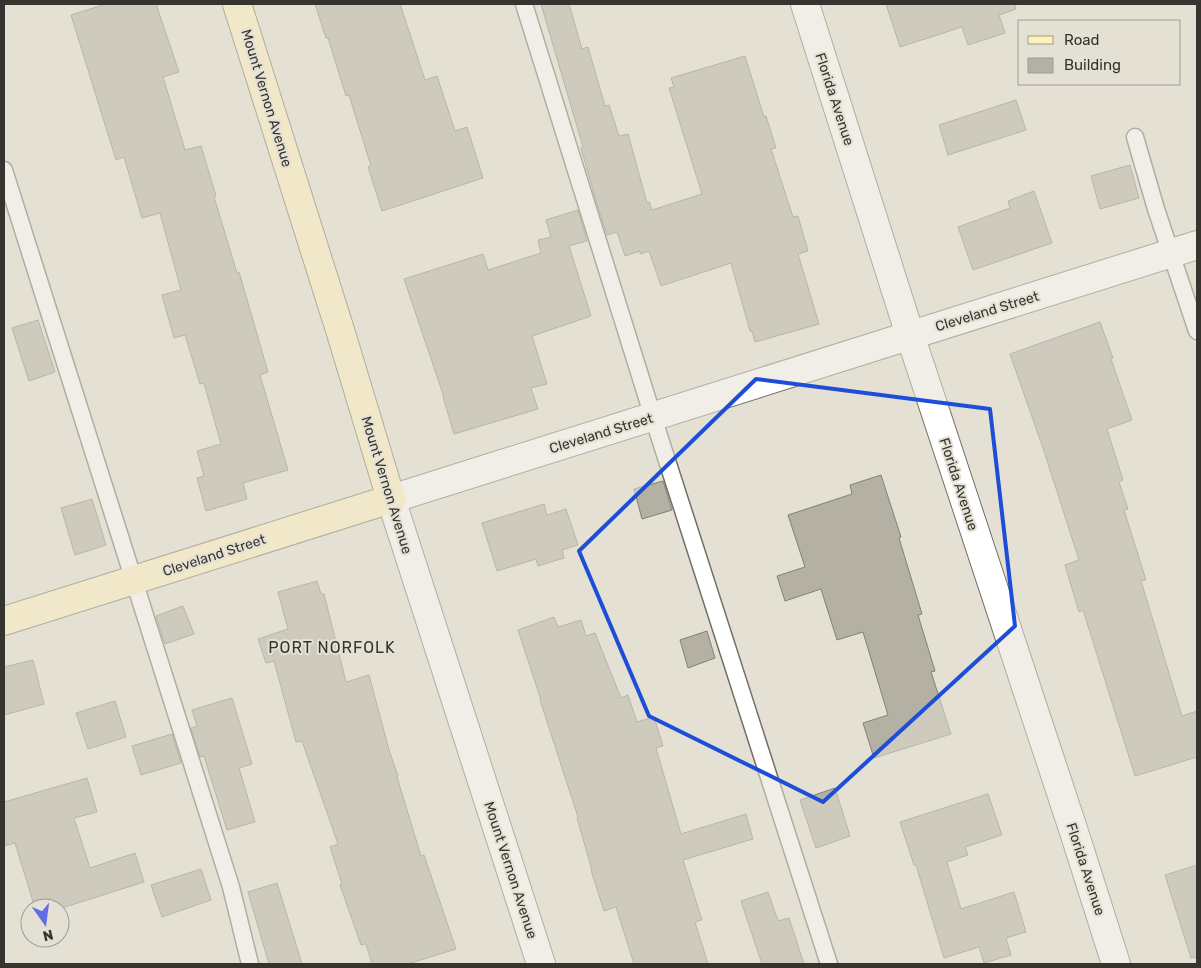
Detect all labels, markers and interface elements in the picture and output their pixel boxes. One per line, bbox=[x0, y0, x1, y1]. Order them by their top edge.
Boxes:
legend bbox=[1018, 20, 1181, 85]
street label: Mount Vernon Avenue bbox=[237, 27, 296, 169]
text: Road bbox=[1064, 31, 1100, 49]
street label: Florida Avenue bbox=[812, 51, 858, 148]
text: Building bbox=[1064, 56, 1121, 74]
street label: Cleveland Street bbox=[933, 287, 1042, 335]
street label: Cleveland Street bbox=[547, 409, 656, 457]
street label: Mount Vernon Avenue bbox=[357, 414, 416, 556]
street label: Florida Avenue bbox=[936, 436, 982, 533]
street label: Cleveland Street bbox=[160, 531, 268, 580]
district label: PORT NORFOLK bbox=[268, 638, 396, 657]
street label: Mount Vernon Avenue bbox=[480, 799, 541, 941]
street label: Florida Avenue bbox=[1063, 821, 1109, 918]
north arrow bbox=[20, 898, 70, 948]
text: N bbox=[41, 926, 55, 945]

